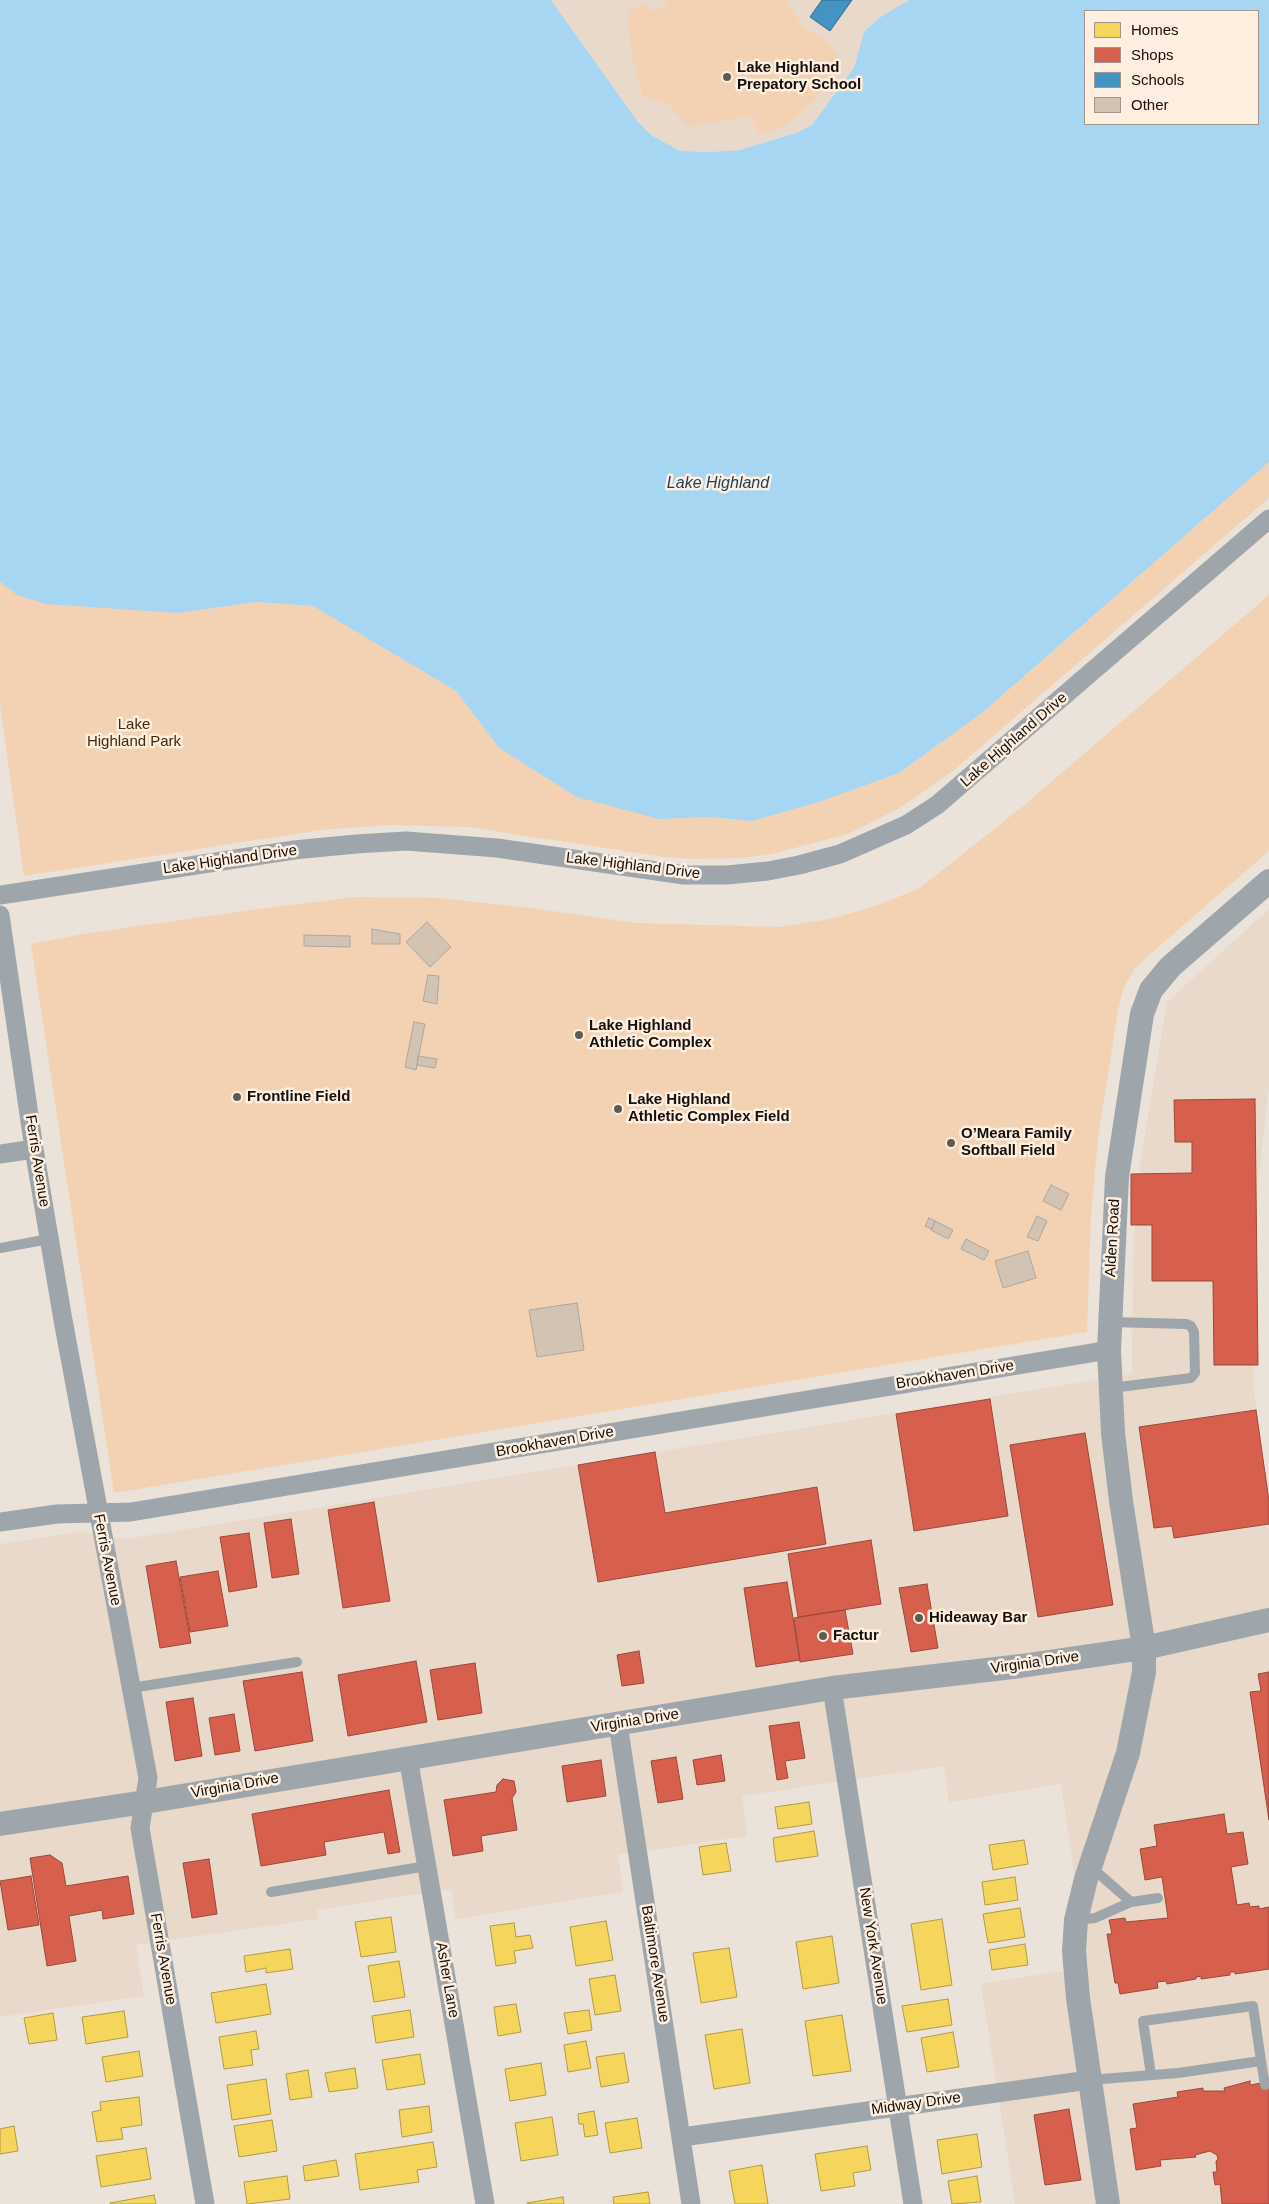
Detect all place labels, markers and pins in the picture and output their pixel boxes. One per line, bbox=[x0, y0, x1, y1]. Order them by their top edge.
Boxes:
place label: Lake Highland Prepatory School bbox=[737, 59, 861, 94]
marker: Lake Highland Prepatory School bbox=[721, 71, 733, 83]
place label: Lake Highland Athletic Complex bbox=[589, 1017, 712, 1052]
marker: Lake Highland Athletic Complex bbox=[573, 1029, 585, 1041]
place label: Frontline Field bbox=[247, 1088, 350, 1106]
marker: Frontline Field bbox=[231, 1091, 243, 1103]
place label: Lake Highland Athletic Complex Field bbox=[628, 1091, 790, 1126]
marker: Lake Highland Athletic Complex Field bbox=[612, 1103, 624, 1115]
place label: O’Meara Family Softball Field bbox=[961, 1125, 1072, 1160]
marker: O’Meara Family Softball Field bbox=[945, 1137, 957, 1149]
place label: Hideaway Bar bbox=[929, 1609, 1027, 1627]
marker: Hideaway Bar bbox=[913, 1612, 925, 1624]
place label: Factur bbox=[833, 1627, 879, 1645]
marker: Factur bbox=[817, 1630, 829, 1642]

